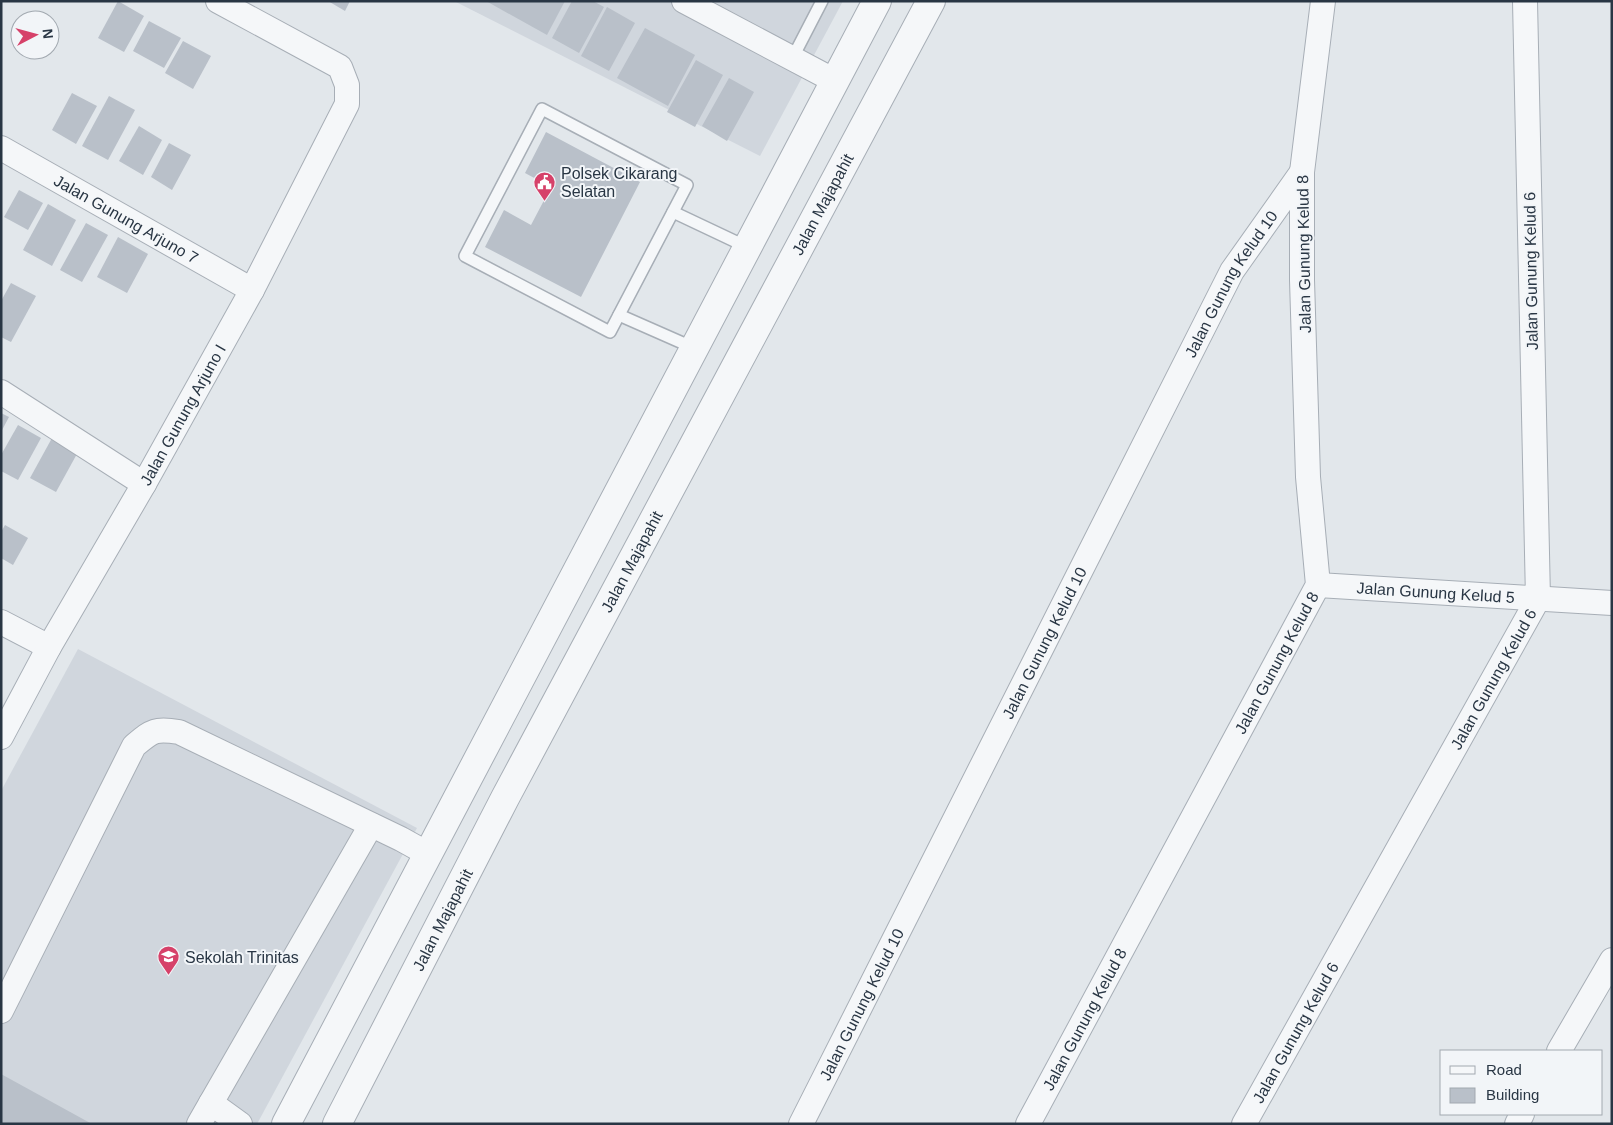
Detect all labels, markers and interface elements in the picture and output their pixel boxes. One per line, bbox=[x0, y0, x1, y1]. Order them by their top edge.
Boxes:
north arrow bbox=[10, 10, 60, 60]
text: N bbox=[39, 28, 56, 40]
street label: Jalan Majapahit bbox=[788, 150, 857, 258]
place label: Polsek Cikarang Selatan bbox=[561, 165, 678, 200]
public building icon: Polsek Cikarang Selatan bbox=[533, 170, 557, 201]
street label: Jalan Gunung Arjuno 7 bbox=[51, 171, 202, 266]
street label: Jalan Gunung Kelud 8 bbox=[1294, 175, 1314, 333]
street label: Jalan Gunung Kelud 6 bbox=[1521, 192, 1541, 350]
street label: Jalan Gunung Kelud 10 bbox=[1181, 207, 1281, 360]
street label: Jalan Gunung Arjuno I bbox=[137, 341, 229, 488]
street label: Jalan Majapahit bbox=[598, 507, 666, 615]
street label: Jalan Gunung Kelud 10 bbox=[999, 564, 1089, 721]
street label: Jalan Gunung Kelud 5 bbox=[1356, 579, 1515, 606]
street label: Jalan Gunung Kelud 8 bbox=[1231, 589, 1321, 736]
street label: Jalan Gunung Kelud 6 bbox=[1447, 606, 1539, 752]
street label: Jalan Majapahit bbox=[409, 865, 476, 973]
street label: Jalan Gunung Kelud 10 bbox=[816, 926, 907, 1083]
school or university icon: Sekolah Trinitas bbox=[157, 945, 181, 976]
street label: Jalan Gunung Kelud 8 bbox=[1039, 945, 1129, 1093]
place label: Sekolah Trinitas bbox=[185, 949, 299, 966]
street label: Jalan Gunung Kelud 6 bbox=[1249, 959, 1341, 1106]
legend bbox=[1440, 1050, 1603, 1115]
text: Road bbox=[1486, 1061, 1522, 1078]
text: Building bbox=[1486, 1086, 1539, 1103]

